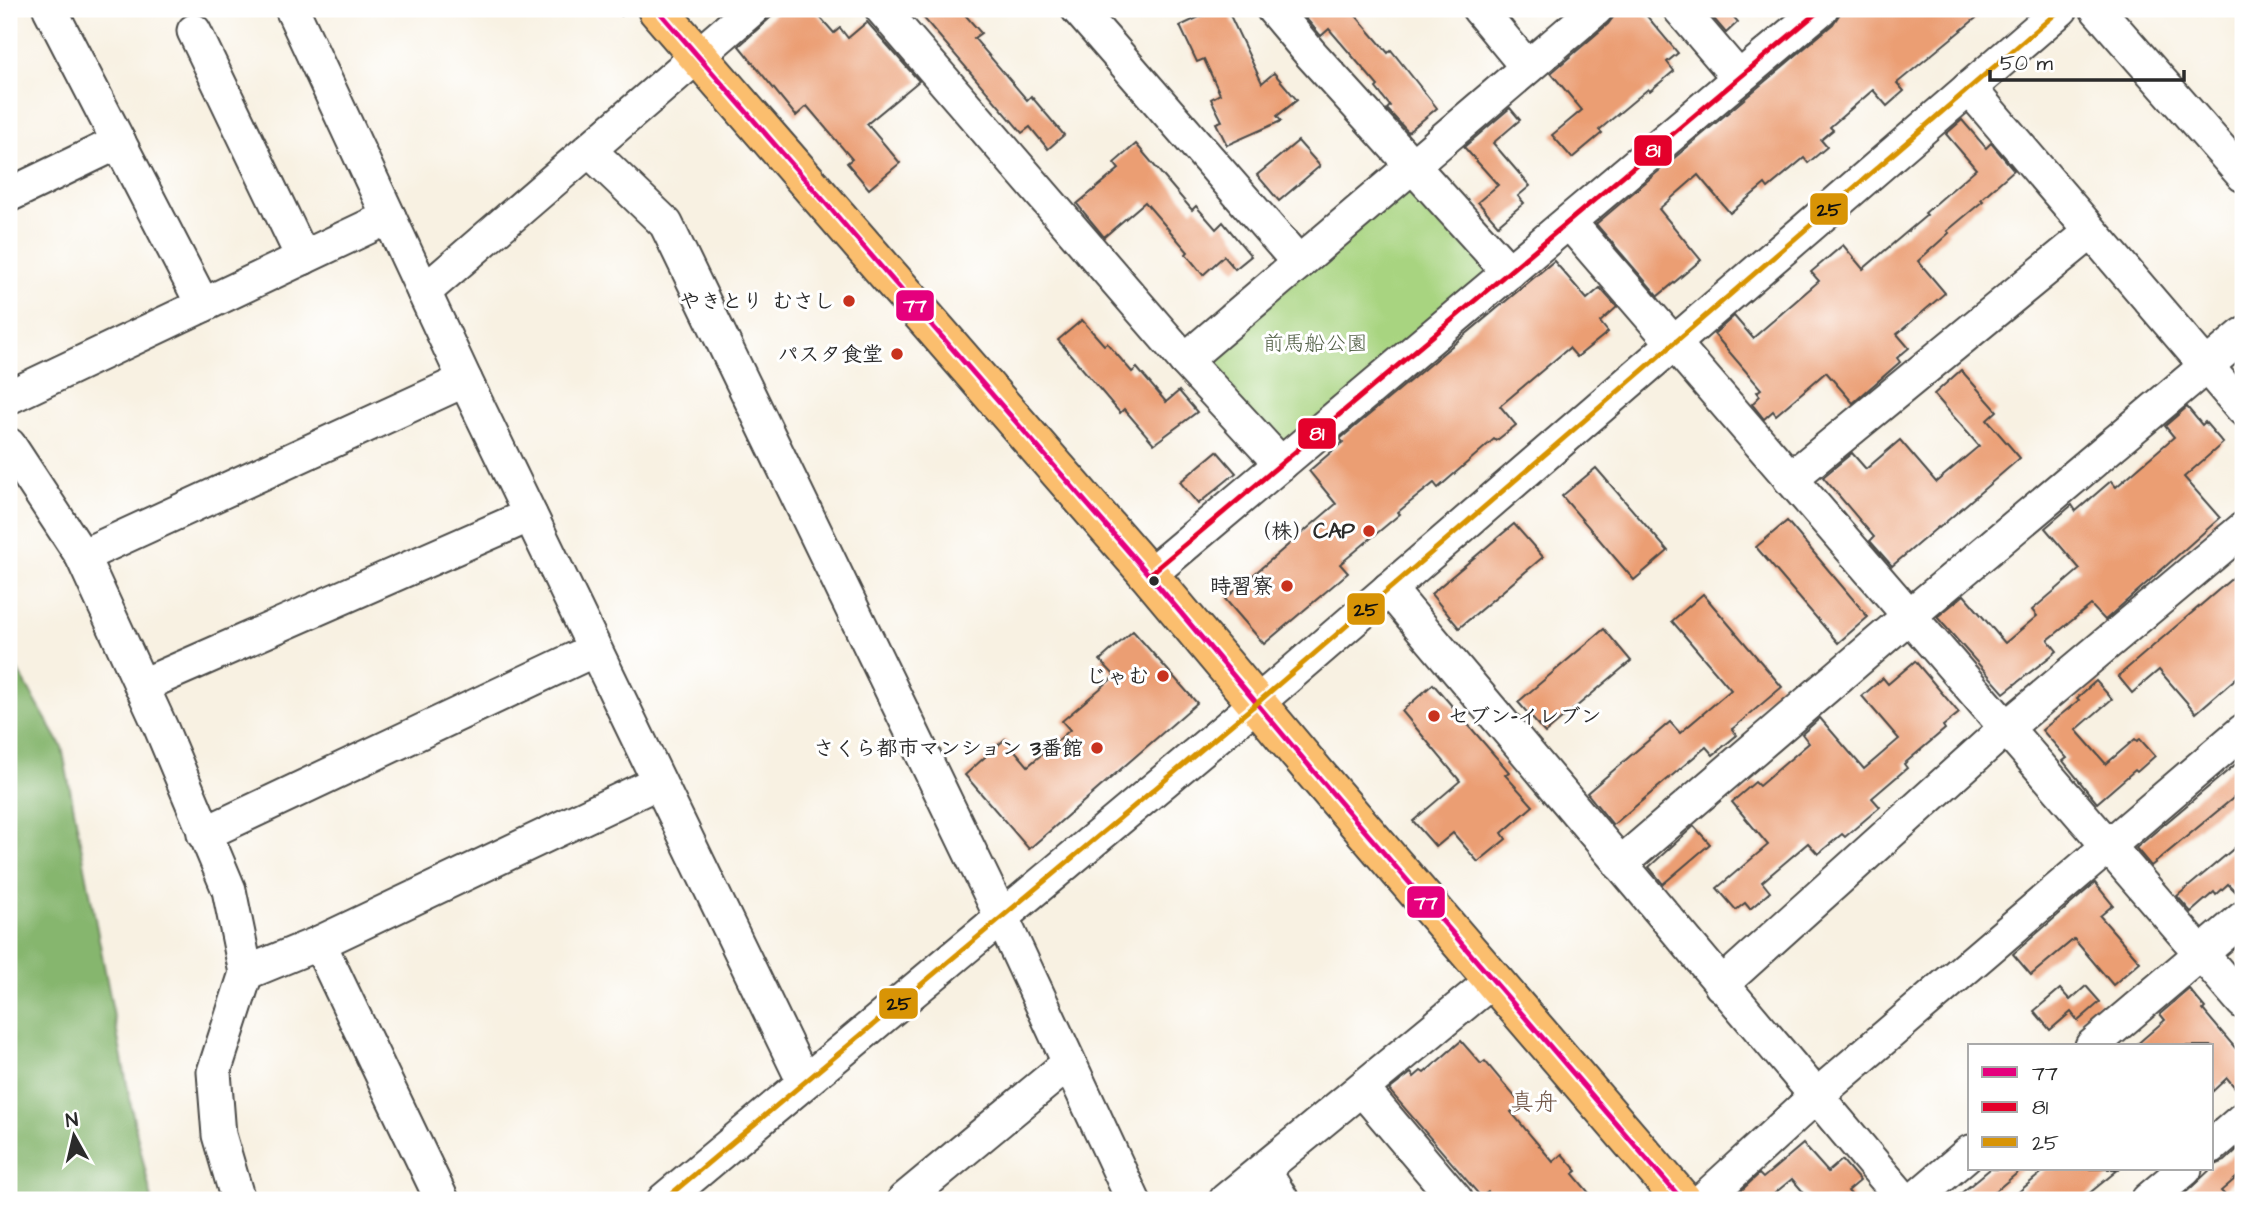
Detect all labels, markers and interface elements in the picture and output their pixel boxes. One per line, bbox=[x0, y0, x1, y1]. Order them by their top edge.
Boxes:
scale bar bbox=[1990, 38, 2184, 82]
text: 50 m bbox=[2000, 49, 2054, 78]
line badge: 81 bbox=[1633, 134, 1673, 167]
text: 81 bbox=[1646, 138, 1661, 165]
line badge: 25 bbox=[1809, 192, 1849, 226]
text: 25 bbox=[1816, 197, 1842, 224]
place label: やきとり むさし bbox=[680, 287, 835, 316]
line badge: 77 bbox=[895, 289, 935, 322]
marker: やきとり むさし bbox=[841, 293, 857, 309]
text: 77 bbox=[902, 293, 927, 320]
park label: 前馬船公園 bbox=[1263, 329, 1368, 358]
place label: パスタ食堂 bbox=[778, 340, 883, 369]
marker: パスタ食堂 bbox=[889, 346, 905, 362]
line badge: 81 bbox=[1297, 417, 1337, 450]
text: 81 bbox=[1310, 421, 1325, 448]
place label: （株）CAP bbox=[1250, 517, 1356, 546]
marker: （株）CAP bbox=[1361, 523, 1377, 539]
place label: 時習寮 bbox=[1210, 572, 1273, 601]
unlabelled marker bbox=[1147, 574, 1161, 588]
marker: 時習寮 bbox=[1279, 578, 1295, 594]
line badge: 25 bbox=[1346, 592, 1386, 626]
text: 25 bbox=[1353, 597, 1379, 624]
place label: じゃむ bbox=[1086, 662, 1149, 691]
marker: じゃむ bbox=[1155, 668, 1171, 684]
place label: セブン-イレブン bbox=[1448, 702, 1602, 731]
marker: セブン-イレブン bbox=[1426, 708, 1442, 724]
place label: さくら都市マンション 3番館 bbox=[814, 734, 1083, 763]
marker: さくら都市マンション 3番館 bbox=[1089, 740, 1105, 756]
line badge: 77 bbox=[1406, 885, 1446, 919]
text: 77 bbox=[1413, 890, 1438, 917]
line badge: 25 bbox=[878, 987, 919, 1020]
text: 25 bbox=[886, 991, 912, 1018]
legend bbox=[1968, 1044, 2214, 1170]
text: 77 bbox=[2032, 1059, 2058, 1088]
district label: 真舟 bbox=[1510, 1086, 1558, 1120]
text: 81 bbox=[2032, 1093, 2049, 1122]
north arrow bbox=[38, 1100, 108, 1170]
text: N bbox=[64, 1106, 80, 1135]
text: 25 bbox=[2032, 1129, 2059, 1158]

